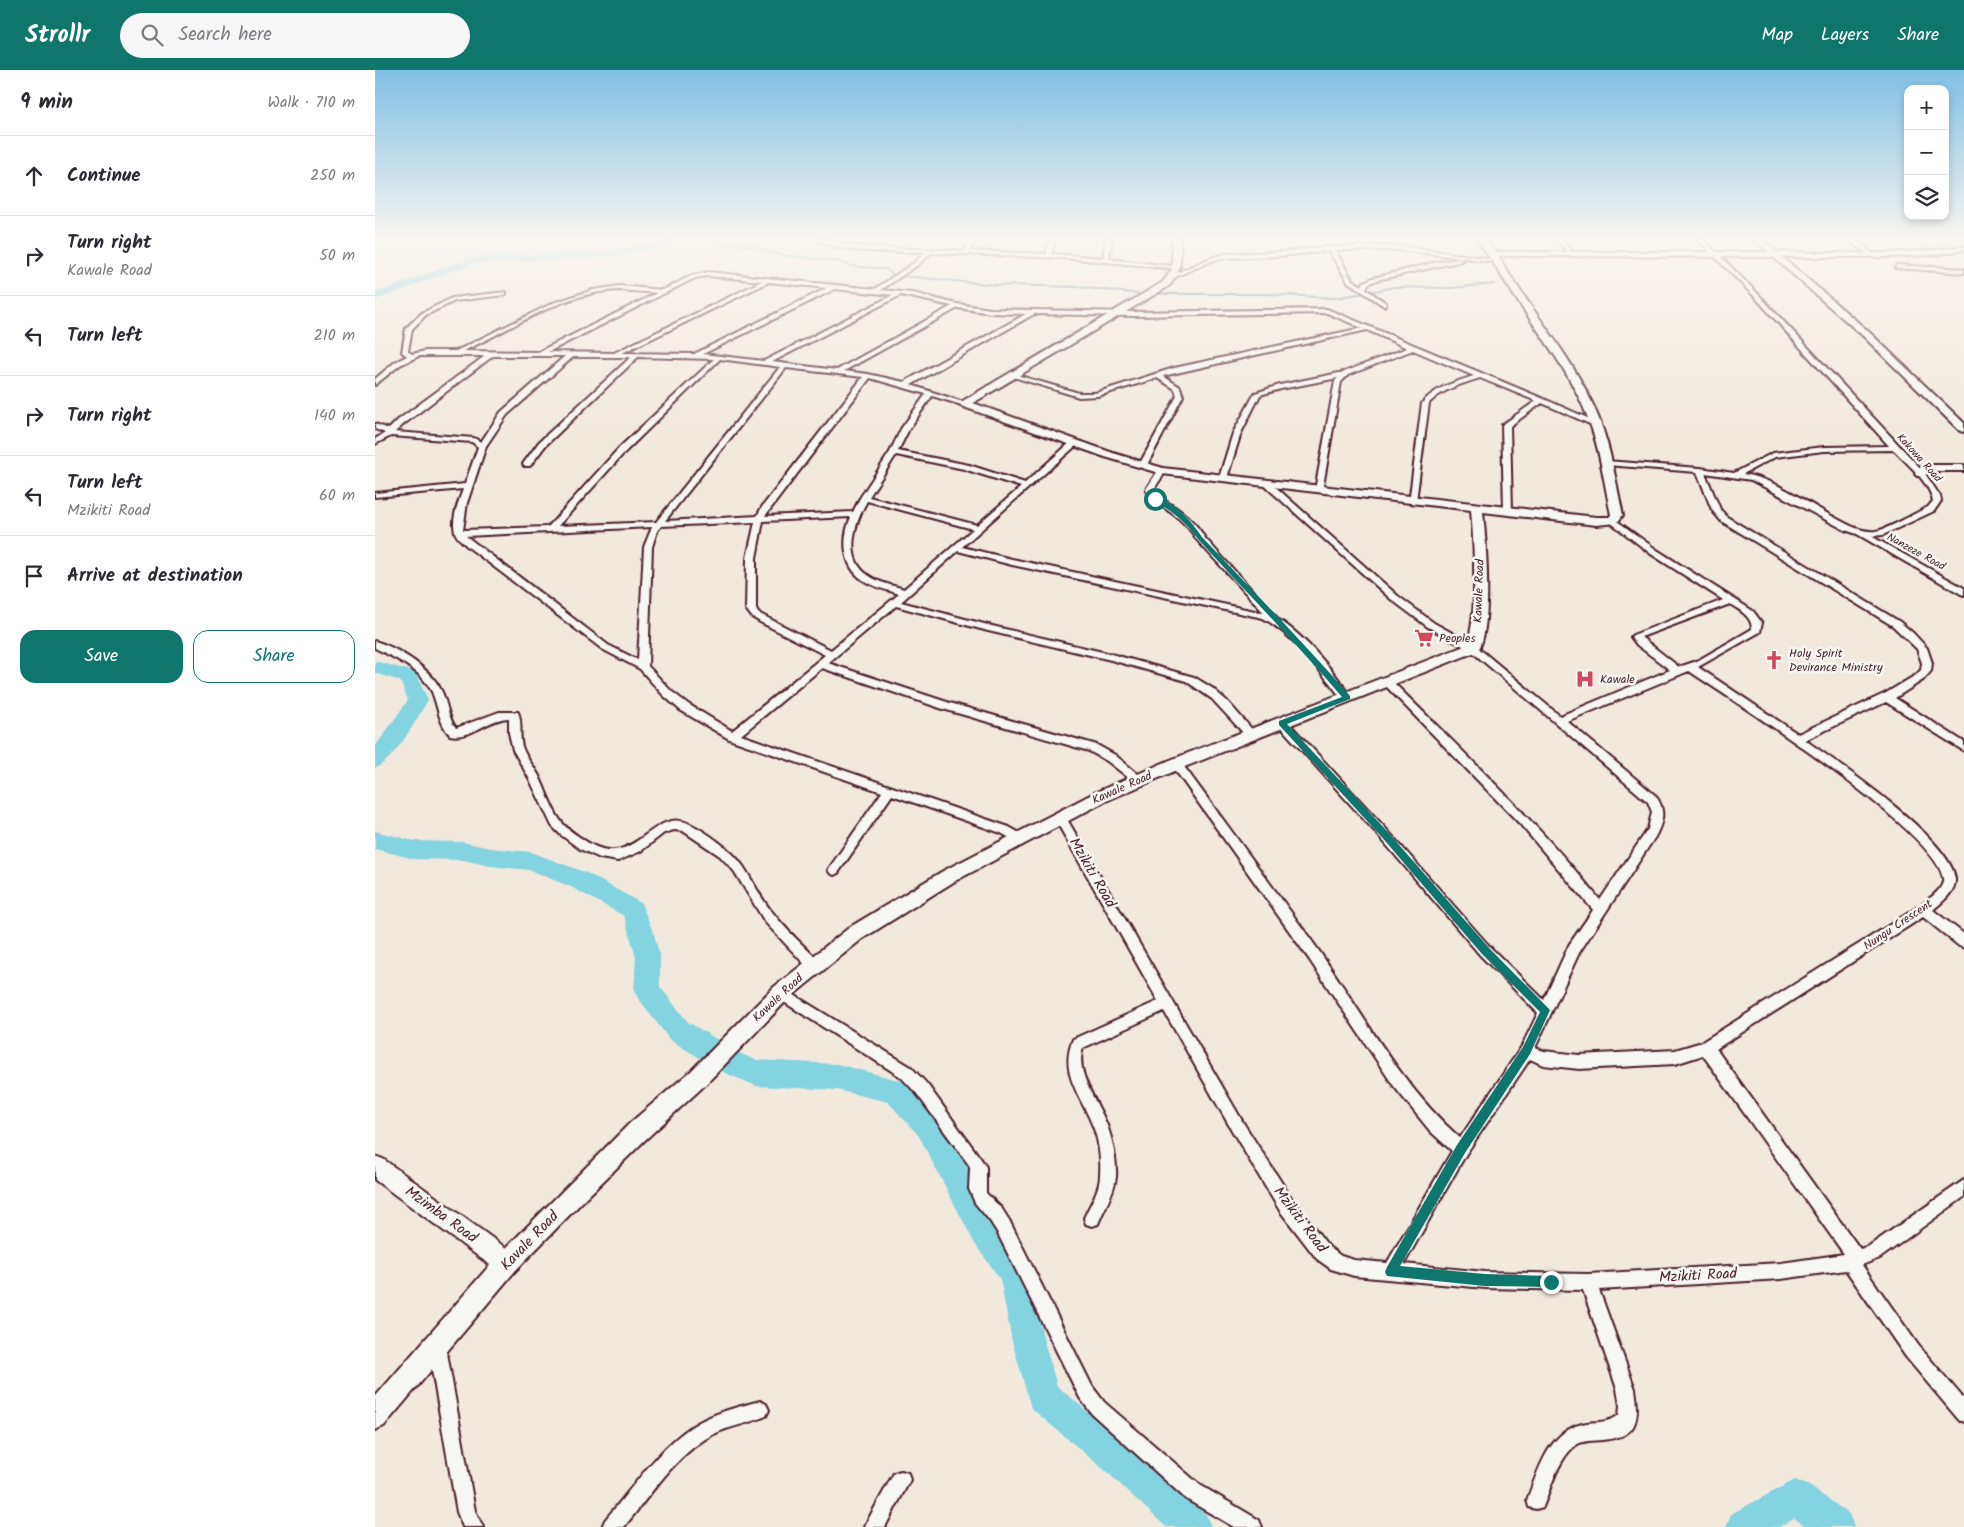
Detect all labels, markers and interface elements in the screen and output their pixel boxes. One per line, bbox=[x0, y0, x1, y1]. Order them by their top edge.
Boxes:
search box bbox=[120, 13, 470, 58]
text: Strollr bbox=[25, 16, 90, 55]
text: Search here bbox=[178, 20, 272, 50]
icon: search bbox=[138, 21, 166, 49]
text: Map bbox=[1762, 21, 1793, 50]
text: Layers bbox=[1821, 21, 1869, 50]
text: Share bbox=[1897, 21, 1939, 50]
map controls bbox=[1904, 85, 1949, 220]
button: + bbox=[1904, 85, 1949, 130]
text: 9 min bbox=[20, 86, 73, 119]
text: Walk · 710 m bbox=[267, 90, 355, 115]
button: − bbox=[1904, 130, 1949, 175]
text: Continue bbox=[67, 161, 140, 191]
icon: ahead bbox=[20, 162, 48, 190]
text: 250 m bbox=[310, 163, 355, 188]
button: layers bbox=[1904, 175, 1949, 220]
text: Turn right bbox=[67, 228, 152, 258]
icon: right bbox=[20, 242, 48, 270]
text: 50 m bbox=[319, 243, 355, 268]
text: Kawale Road bbox=[67, 258, 152, 283]
text: Turn left bbox=[67, 321, 142, 351]
icon: left bbox=[20, 322, 48, 350]
text: 210 m bbox=[314, 323, 355, 348]
text: Turn right bbox=[67, 401, 152, 431]
icon: right bbox=[20, 402, 48, 430]
text: 140 m bbox=[314, 403, 355, 428]
street label: Kakowa Road bbox=[1892, 429, 1946, 487]
text: Turn left bbox=[67, 468, 142, 498]
icon: left bbox=[20, 482, 48, 510]
text: 60 m bbox=[319, 483, 355, 508]
route start bbox=[1144, 488, 1167, 511]
text: Mzikiti Road bbox=[67, 498, 150, 523]
street label: Nanzeze Road bbox=[1883, 528, 1949, 576]
street label: Kawale Road bbox=[1468, 558, 1490, 623]
text: Arrive at destination bbox=[67, 561, 243, 591]
icon: arrive bbox=[20, 562, 48, 590]
supermarket icon: Peoples bbox=[1413, 627, 1435, 649]
place label: Peoples bbox=[1439, 629, 1476, 648]
button: Save bbox=[20, 630, 183, 683]
button: Share bbox=[193, 630, 355, 683]
place label: Holy Spirit Devirance Ministry bbox=[1789, 644, 1883, 677]
church icon: Holy Spirit Devirance Ministry bbox=[1763, 649, 1785, 671]
hospital icon: Kawale bbox=[1574, 668, 1596, 690]
place label: Kawale bbox=[1600, 670, 1635, 689]
street label: Kawale Road bbox=[1089, 766, 1156, 810]
street label: Mzikiti Road bbox=[1062, 833, 1122, 913]
street label: Nungu Crescent bbox=[1860, 895, 1937, 955]
street label: Kawale Road bbox=[748, 969, 808, 1027]
street label: Mzimba Road bbox=[400, 1180, 483, 1250]
street label: Mzikiti Road bbox=[1267, 1182, 1333, 1259]
street label: Kavale Road bbox=[495, 1205, 565, 1277]
street label: Mzikiti Road bbox=[1658, 1262, 1738, 1290]
route end bbox=[1540, 1271, 1563, 1294]

